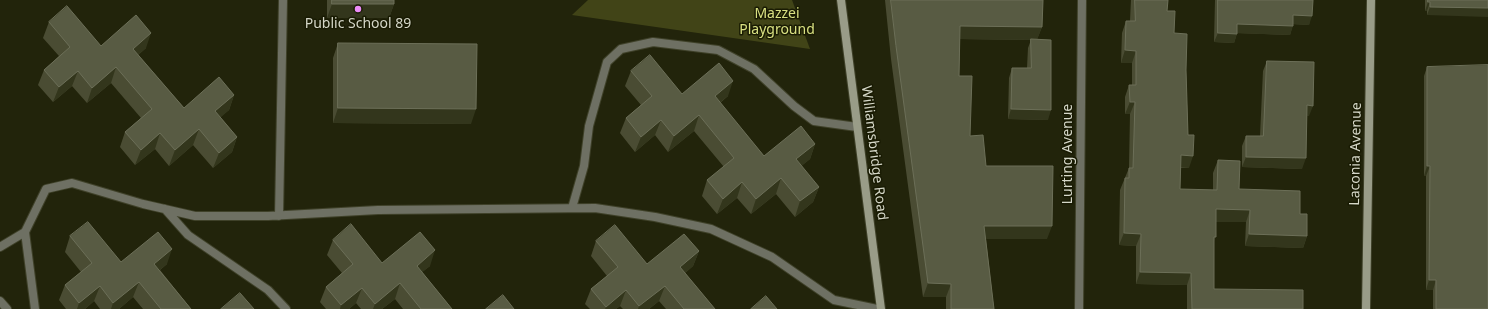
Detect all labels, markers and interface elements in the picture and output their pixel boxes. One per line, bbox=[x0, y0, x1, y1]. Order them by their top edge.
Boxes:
marker: Public School 89 bbox=[353, 4, 363, 14]
park label: Mazzei Playground bbox=[739, 6, 815, 38]
place label: Public School 89 bbox=[305, 16, 411, 32]
street label: Williamsbridge Road bbox=[857, 85, 891, 221]
street label: Laconia Avenue bbox=[1347, 102, 1365, 206]
street label: Lurting Avenue bbox=[1060, 104, 1076, 204]

